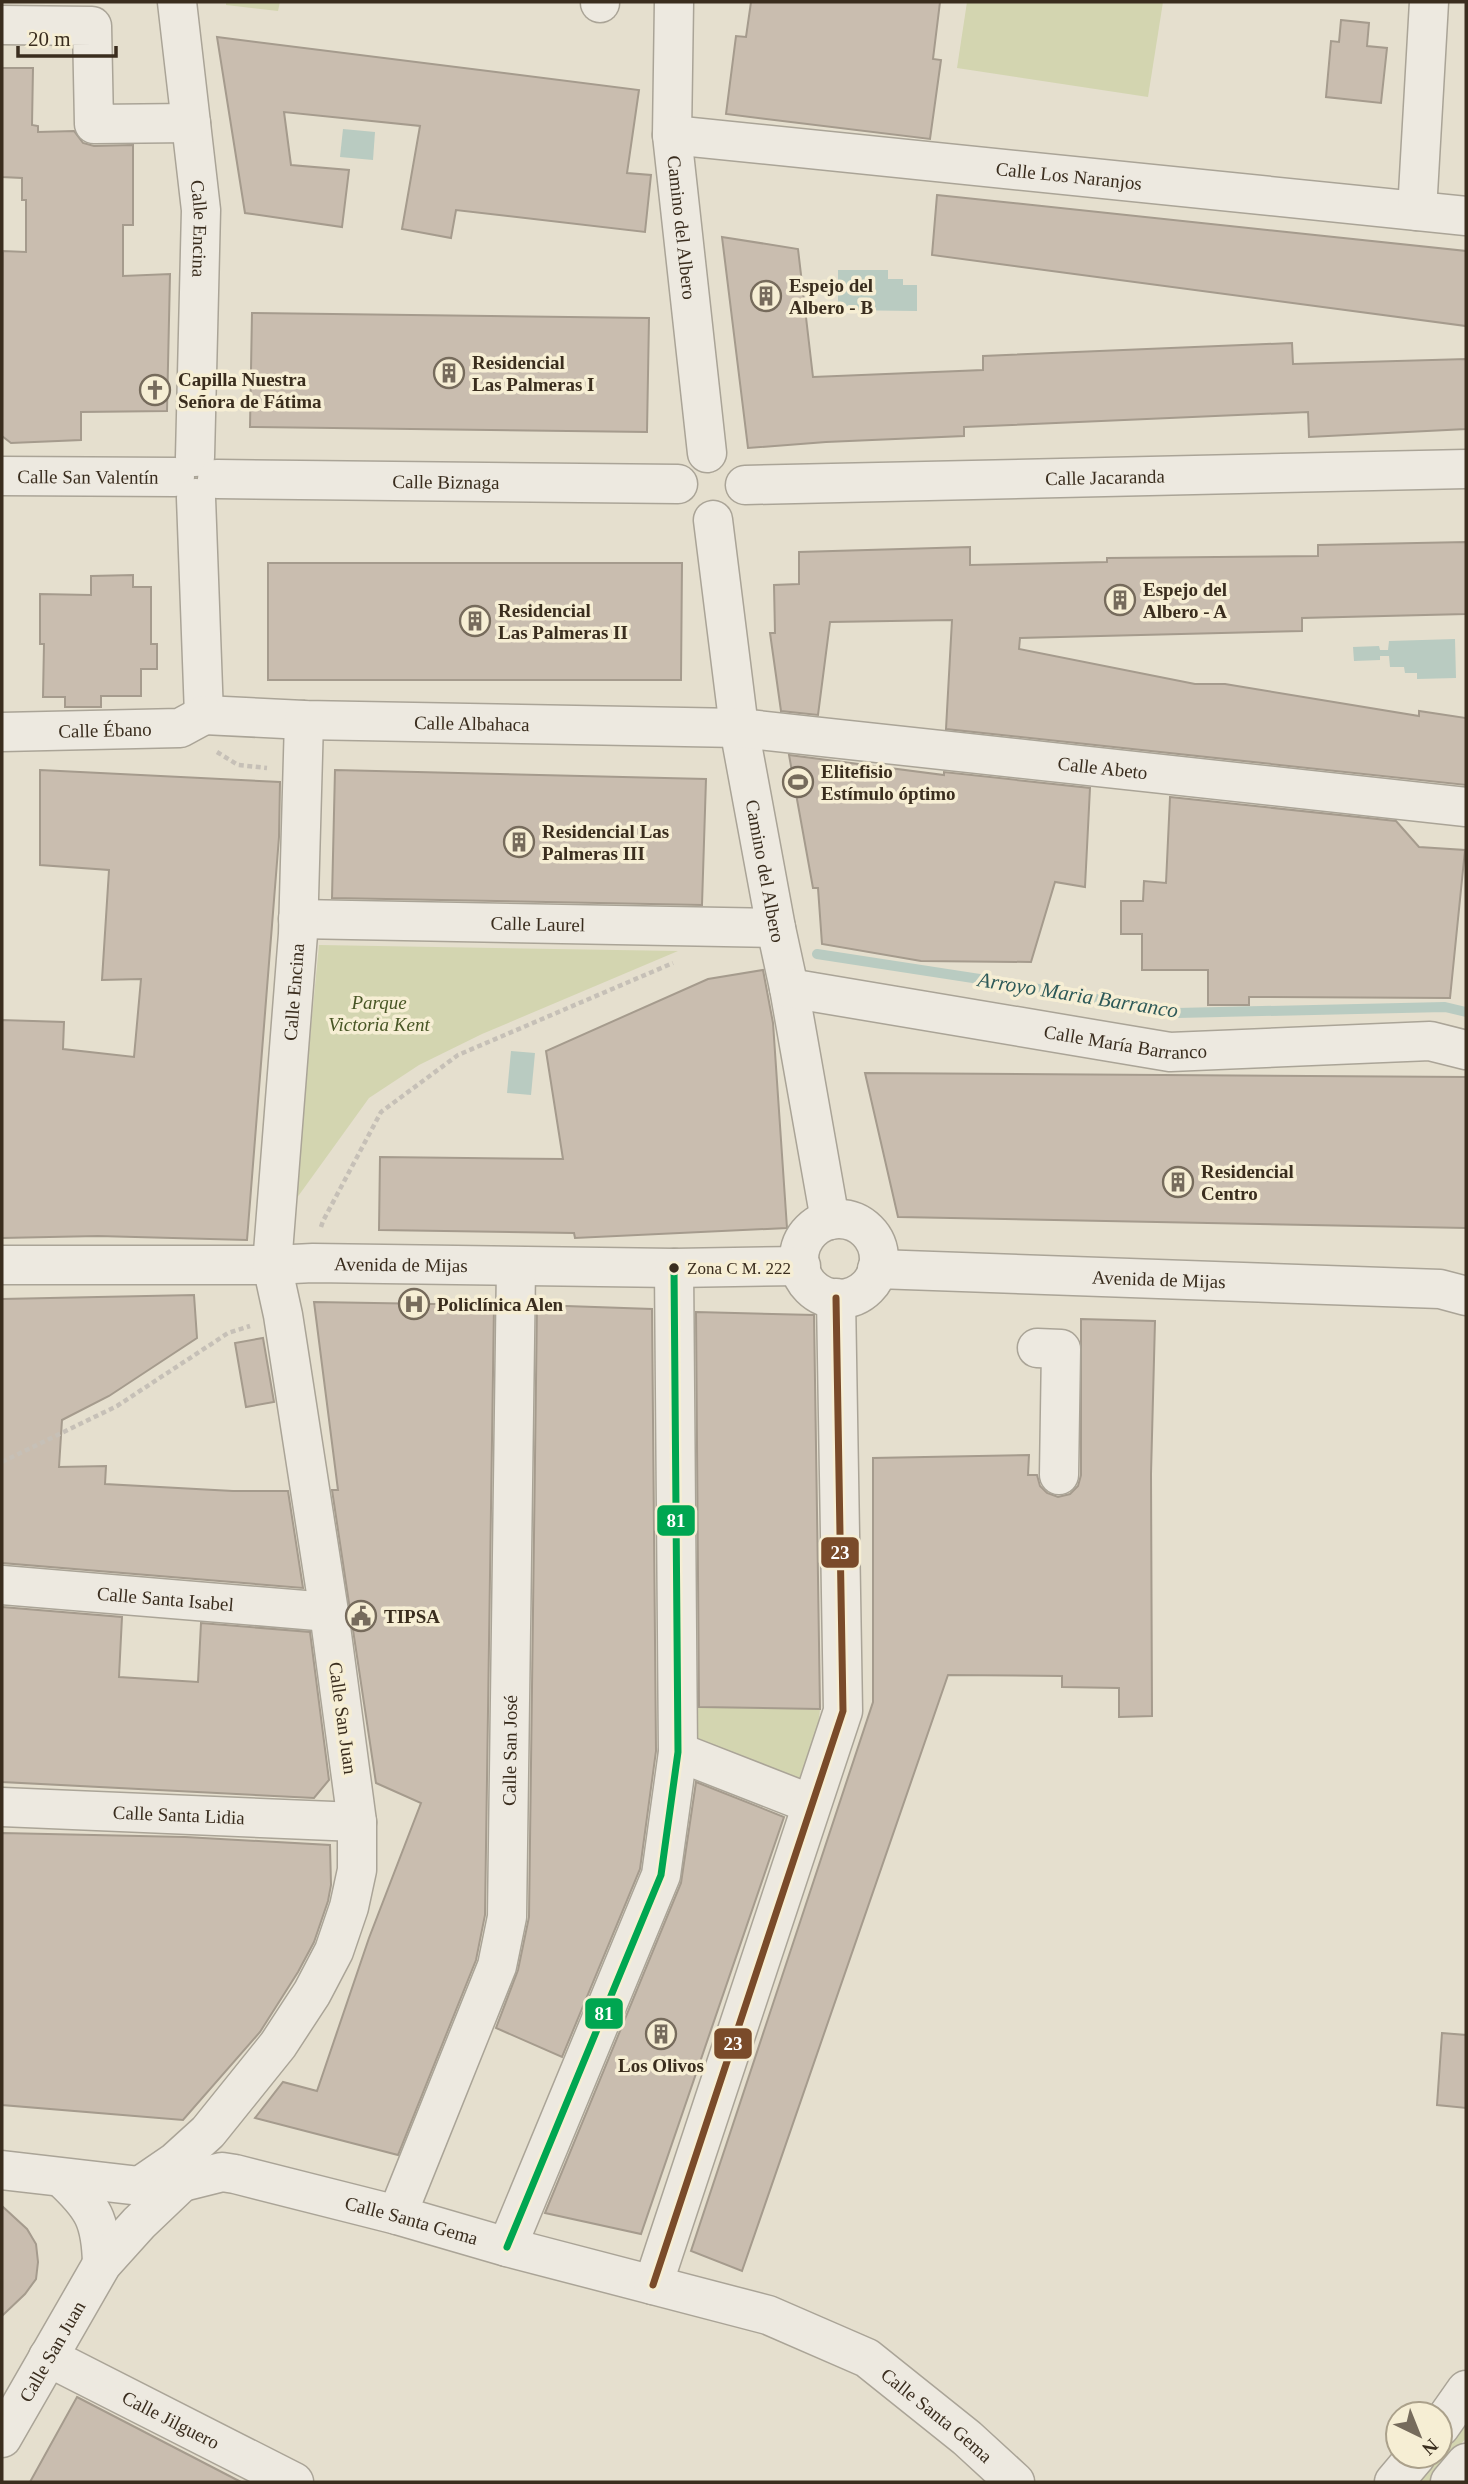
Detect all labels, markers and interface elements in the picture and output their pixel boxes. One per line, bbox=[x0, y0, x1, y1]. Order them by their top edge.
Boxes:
scale bar bbox=[18, 14, 116, 58]
text: 20 m bbox=[28, 27, 71, 51]
street label: Camino del Albero bbox=[664, 154, 701, 300]
street label: Calle Los Naranjos bbox=[995, 158, 1143, 193]
street label: Calle Encina bbox=[187, 179, 212, 278]
place label: Espejo del Albero - B bbox=[789, 275, 873, 318]
building icon: Espejo del Albero - B bbox=[749, 279, 783, 313]
place label: Residencial Las Palmeras I bbox=[472, 352, 594, 395]
building icon: Residencial Las Palmeras I bbox=[432, 356, 466, 390]
place label: Capilla Nuestra Señora de Fátima bbox=[178, 369, 322, 412]
church icon: Capilla Nuestra Señora de Fátima bbox=[138, 373, 172, 407]
street label: Calle Jacaranda bbox=[1045, 465, 1166, 489]
street label: Calle San Valentín bbox=[17, 466, 159, 487]
street label: Calle Biznaga bbox=[392, 470, 500, 493]
place label: Espejo del Albero - A bbox=[1143, 579, 1227, 622]
building icon: Espejo del Albero - A bbox=[1103, 583, 1137, 617]
place label: Residencial Las Palmeras II bbox=[498, 600, 628, 643]
building icon: Residencial Las Palmeras II bbox=[458, 604, 492, 638]
street label: Calle Albahaca bbox=[414, 712, 530, 735]
street label: Calle Ébano bbox=[58, 718, 152, 741]
street label: Calle Abeto bbox=[1057, 752, 1149, 783]
place label: Elitefisio Estímulo óptimo bbox=[821, 761, 956, 804]
sports icon: Elitefisio Estímulo óptimo bbox=[781, 765, 815, 799]
street label: Camino del Albero bbox=[742, 798, 789, 944]
place label: Residencial Las Palmeras III bbox=[542, 821, 669, 864]
building icon: Residencial Las Palmeras III bbox=[502, 825, 536, 859]
street label: Calle Laurel bbox=[491, 912, 585, 935]
street label: Calle Encina bbox=[279, 942, 308, 1042]
water label: Arroyo Maria Barranco bbox=[974, 967, 1180, 1023]
park label: Parque Victoria Kent bbox=[328, 992, 430, 1035]
street label: Calle María Barranco bbox=[1042, 1020, 1207, 1063]
place label: Residencial Centro bbox=[1201, 1161, 1294, 1204]
building icon: Residencial Centro bbox=[1161, 1165, 1195, 1199]
street label: Avenida de Mijas bbox=[334, 1253, 468, 1276]
place label: Zona C M. 222 bbox=[687, 1259, 791, 1278]
marker: Zona C M. 222 bbox=[667, 1261, 681, 1275]
street label: Avenida de Mijas bbox=[1092, 1266, 1226, 1292]
hospital icon: Policlínica Alen bbox=[397, 1287, 431, 1321]
place label: Policlínica Alen bbox=[437, 1294, 564, 1315]
line badge: 81 bbox=[656, 1504, 696, 1537]
text: 81 bbox=[667, 1510, 686, 1531]
line badge: 23 bbox=[820, 1536, 860, 1569]
text: 23 bbox=[831, 1542, 850, 1563]
street label: Calle Santa Isabel bbox=[96, 1582, 235, 1615]
public building icon: TIPSA bbox=[344, 1599, 378, 1633]
place label: TIPSA bbox=[384, 1606, 440, 1627]
street label: Calle San Juan bbox=[325, 1661, 361, 1776]
street label: Calle San José bbox=[498, 1695, 521, 1806]
street label: Calle Santa Lidia bbox=[112, 1801, 246, 1828]
line badge: 81 bbox=[584, 1997, 624, 2030]
text: 81 bbox=[595, 2003, 614, 2024]
building icon: Los Olivos bbox=[644, 2017, 678, 2051]
line badge: 23 bbox=[713, 2027, 753, 2060]
text: 23 bbox=[724, 2033, 743, 2054]
place label: Los Olivos bbox=[618, 2055, 704, 2076]
street label: Calle Santa Gema bbox=[343, 2192, 481, 2249]
street label: Calle San Juan bbox=[15, 2297, 89, 2406]
street label: Calle Santa Gema bbox=[877, 2363, 997, 2467]
street label: Calle Jilguero bbox=[119, 2386, 223, 2453]
north arrow bbox=[1384, 2400, 1454, 2470]
text: N bbox=[1418, 2435, 1442, 2460]

